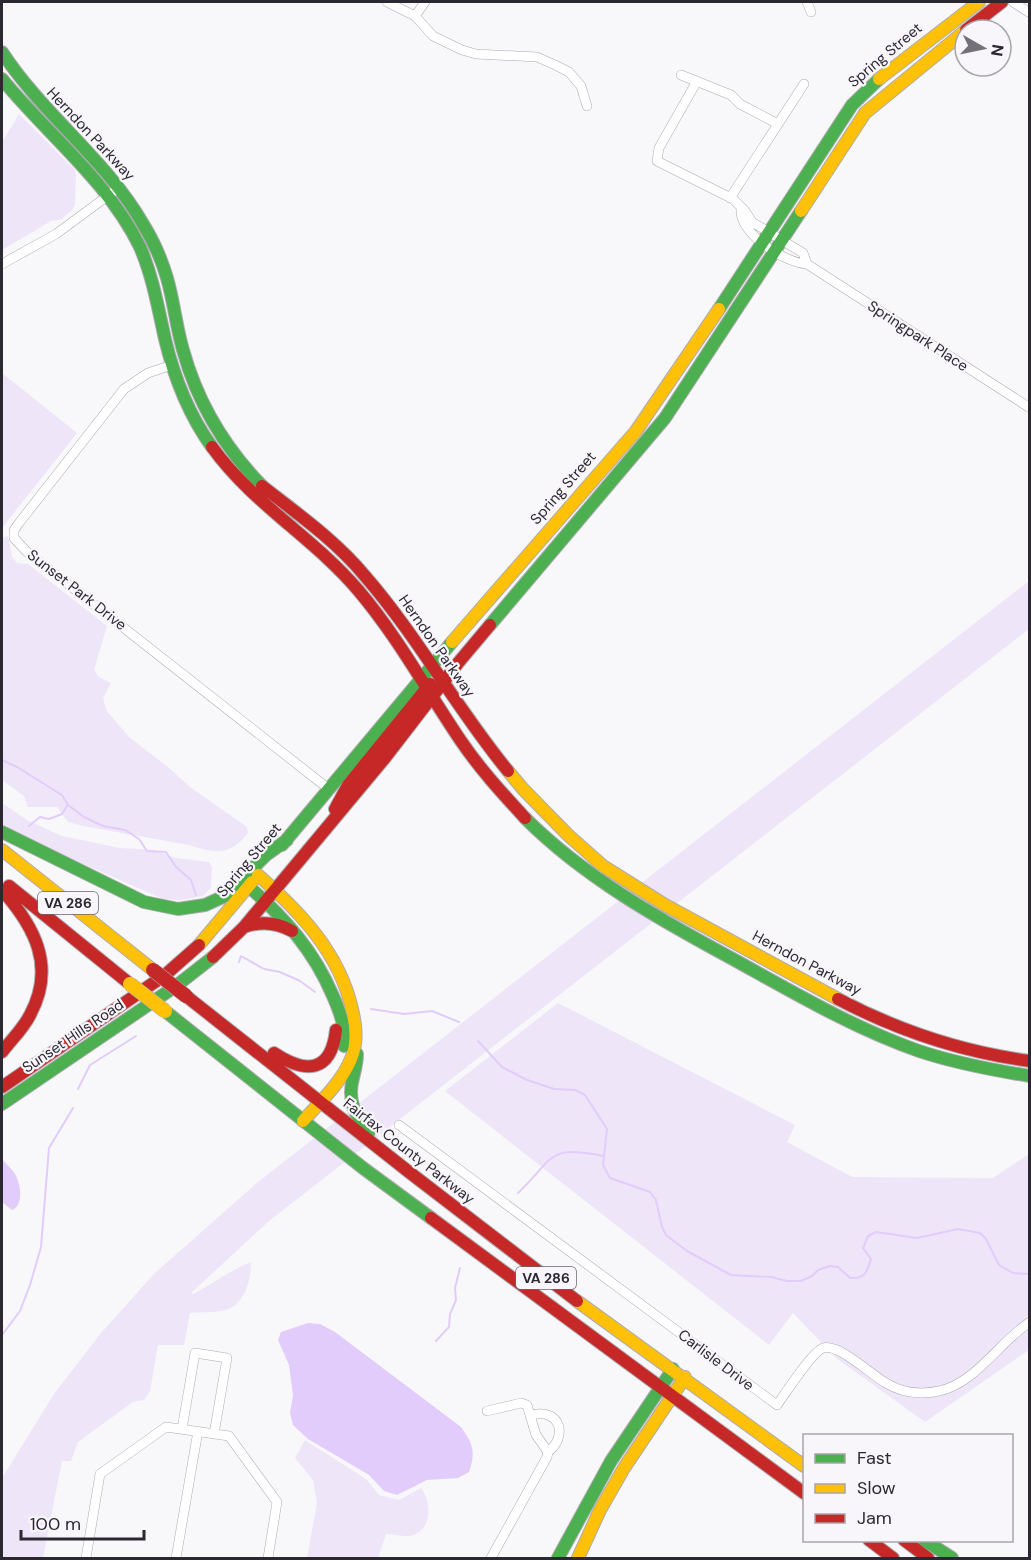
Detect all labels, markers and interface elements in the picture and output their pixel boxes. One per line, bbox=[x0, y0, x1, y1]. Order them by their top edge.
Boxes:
street label: Spring Street bbox=[844, 18, 926, 92]
north arrow bbox=[953, 18, 1013, 78]
text: N bbox=[986, 43, 1009, 58]
street label: Herndon Parkway bbox=[42, 83, 140, 186]
street label: Springpark Place bbox=[864, 296, 972, 376]
street label: Spring Street bbox=[526, 447, 600, 529]
street label: Sunset Park Drive bbox=[23, 545, 131, 635]
street label: Herndon Parkway bbox=[394, 591, 480, 702]
street label: Spring Street bbox=[212, 819, 286, 901]
road number: VA 286 bbox=[38, 892, 98, 914]
street label: Herndon Parkway bbox=[749, 926, 866, 1001]
street label: Sunset Hills Road bbox=[18, 995, 128, 1077]
street label: Fairfax County Parkway bbox=[339, 1093, 479, 1209]
road number: VA 286 bbox=[516, 1267, 576, 1289]
street label: Carlisle Drive bbox=[674, 1325, 758, 1395]
legend bbox=[803, 1434, 1013, 1542]
text: Fast bbox=[857, 1446, 892, 1470]
text: Slow bbox=[857, 1476, 896, 1500]
scale bar bbox=[21, 1503, 144, 1541]
text: Jam bbox=[857, 1506, 892, 1530]
text: 100 m bbox=[30, 1512, 81, 1536]

